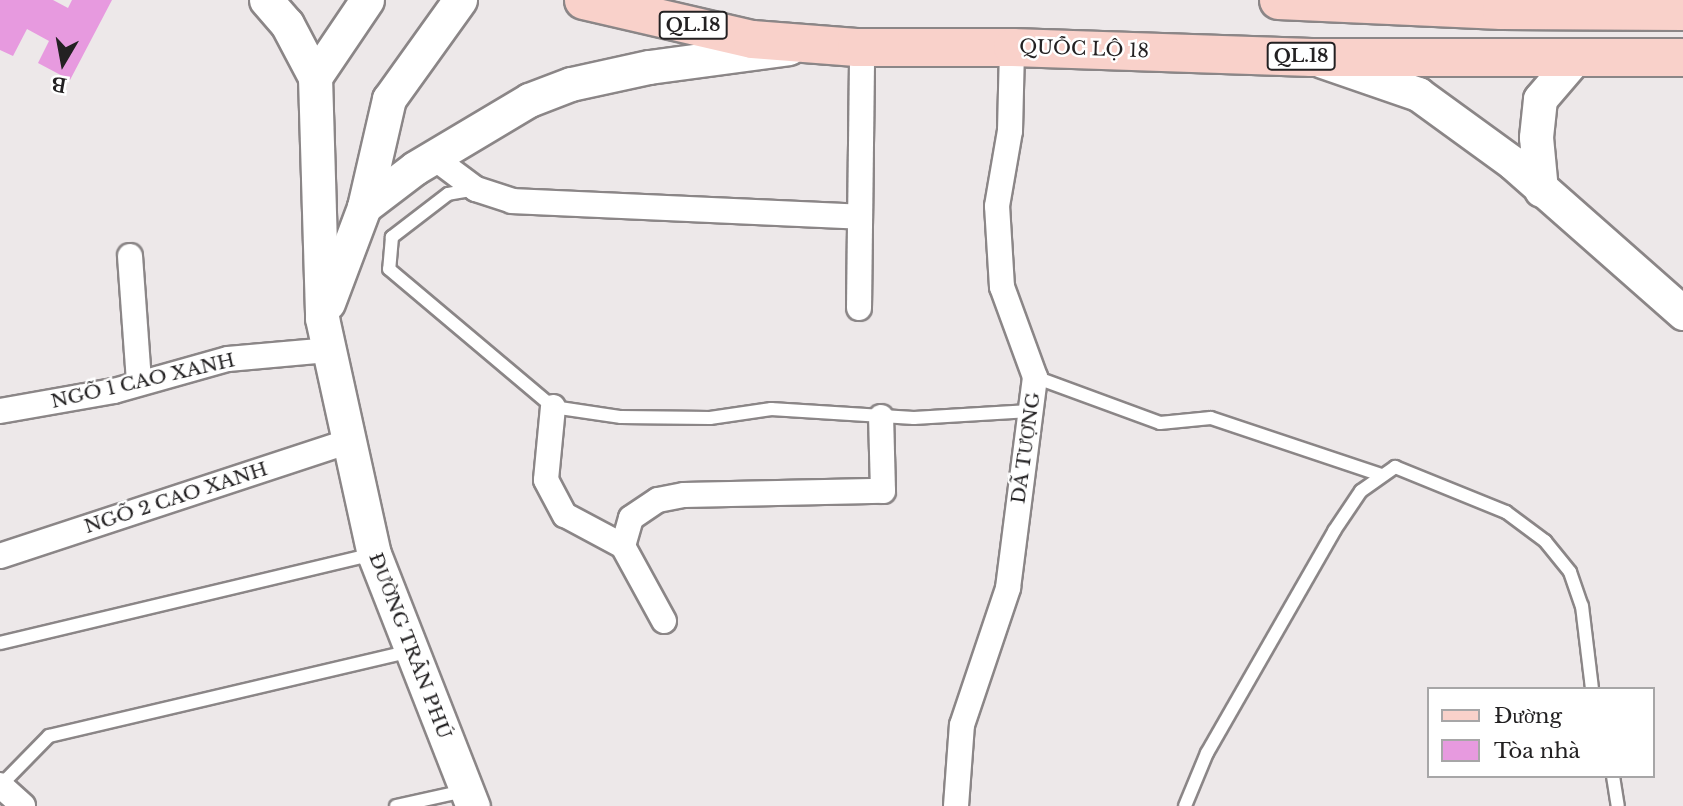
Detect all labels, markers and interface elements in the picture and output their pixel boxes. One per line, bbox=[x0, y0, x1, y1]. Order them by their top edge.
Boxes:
road number: QL.18 bbox=[658, 10, 728, 40]
north arrow bbox=[28, 28, 98, 98]
street label: QUỐC LỘ 18 bbox=[1019, 35, 1149, 63]
road number: QL.18 bbox=[1266, 42, 1336, 70]
text: B bbox=[50, 72, 69, 97]
street label: NGÕ 1 CAO XANH bbox=[49, 349, 237, 413]
street label: DÃ TƯỢNG bbox=[1007, 390, 1045, 506]
street label: NGÕ 2 CAO XANH bbox=[81, 458, 271, 538]
street label: ĐƯỜNG TRẦN PHÚ bbox=[364, 549, 456, 743]
legend bbox=[1428, 687, 1655, 778]
text: Đường bbox=[1494, 703, 1562, 729]
text: Tòa nhà bbox=[1494, 738, 1580, 764]

